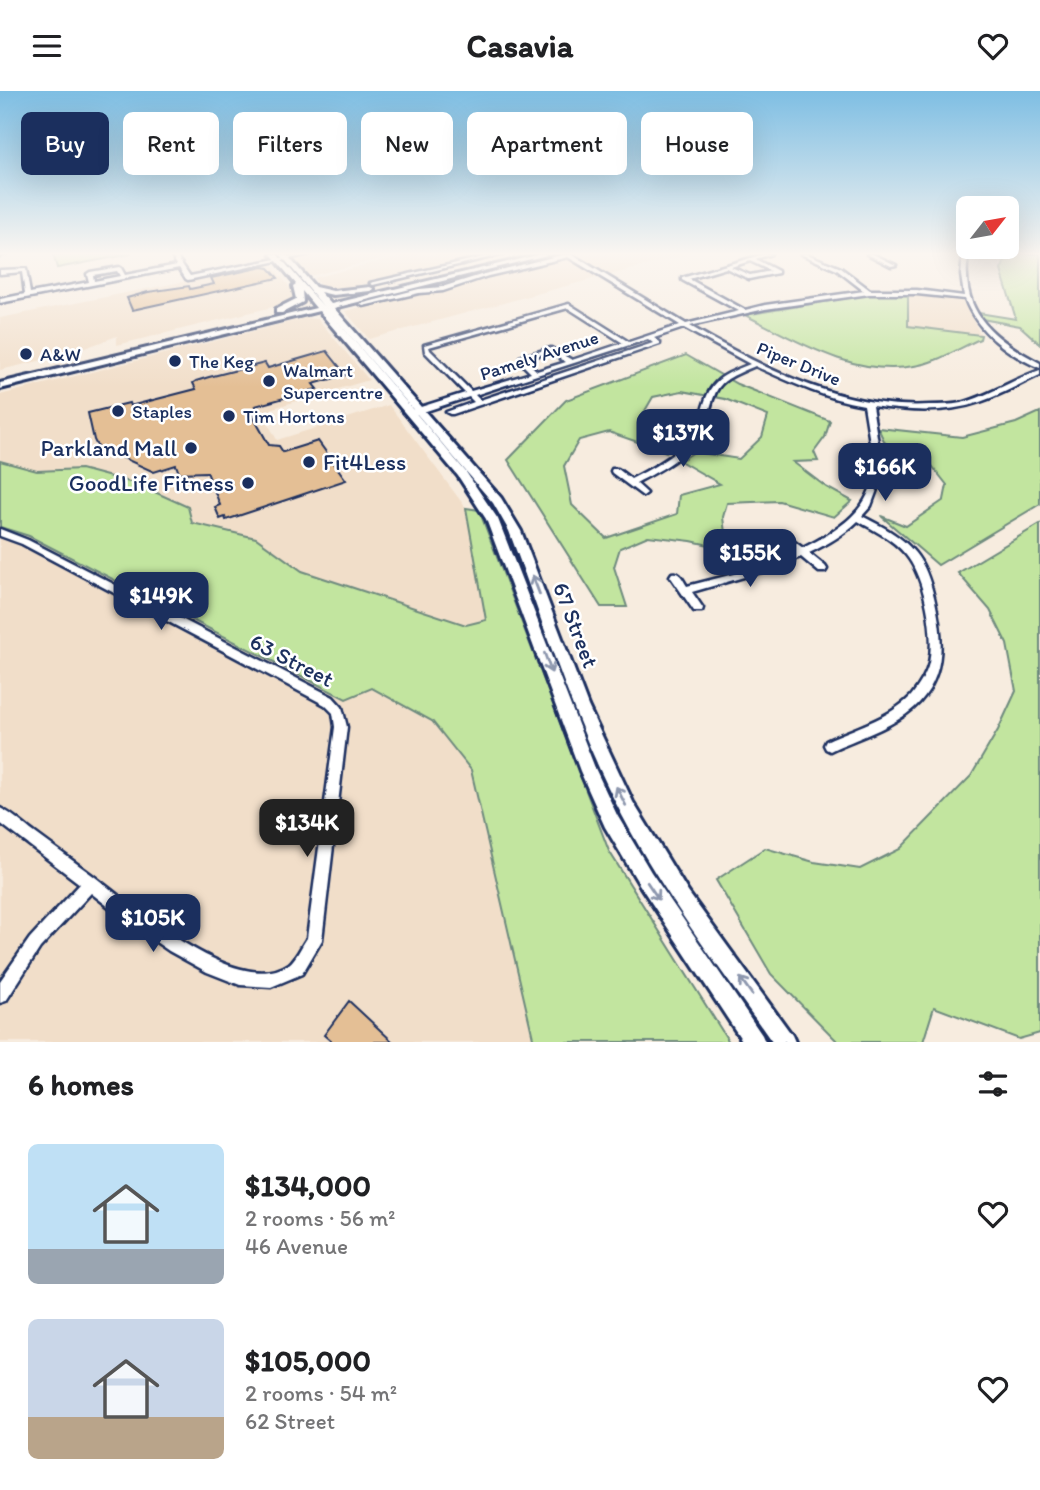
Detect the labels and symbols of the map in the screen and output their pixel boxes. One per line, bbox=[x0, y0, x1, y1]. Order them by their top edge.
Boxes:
north arrow bbox=[956, 196, 1018, 259]
street label: Pamely Avenue bbox=[477, 325, 601, 385]
street label: Piper Drive bbox=[753, 336, 844, 391]
place label: A&W bbox=[40, 343, 81, 366]
marker: A&W bbox=[18, 346, 34, 362]
place label: The Keg bbox=[189, 350, 254, 373]
marker: The Keg bbox=[167, 353, 183, 369]
place label: Walmart Supercentre bbox=[283, 359, 383, 404]
marker: Walmart Supercentre bbox=[261, 373, 277, 389]
place label: Staples bbox=[132, 400, 192, 423]
marker: Staples bbox=[110, 403, 126, 419]
place label: Tim Hortons bbox=[243, 405, 345, 428]
marker: Tim Hortons bbox=[221, 408, 237, 424]
pin: $137K bbox=[634, 409, 732, 469]
place label: Parkland Mall bbox=[40, 434, 177, 462]
marker: Parkland Mall bbox=[183, 440, 199, 456]
pin: $166K bbox=[836, 443, 934, 503]
place label: Fit4Less bbox=[323, 448, 406, 476]
marker: Fit4Less bbox=[301, 454, 317, 470]
place label: GoodLife Fitness bbox=[69, 469, 234, 497]
marker: GoodLife Fitness bbox=[240, 475, 256, 491]
pin: $155K bbox=[701, 529, 799, 589]
pin: $149K bbox=[112, 573, 210, 632]
one-way arrow bbox=[528, 575, 541, 597]
street label: 67 Street bbox=[547, 578, 605, 672]
street label: 63 Street bbox=[245, 627, 339, 693]
one-way arrow bbox=[543, 651, 555, 673]
one-way arrow bbox=[614, 786, 628, 807]
pin: $134K bbox=[258, 799, 356, 859]
one-way arrow bbox=[646, 881, 660, 900]
pin: $105K bbox=[104, 895, 202, 954]
one-way arrow bbox=[739, 977, 753, 996]

